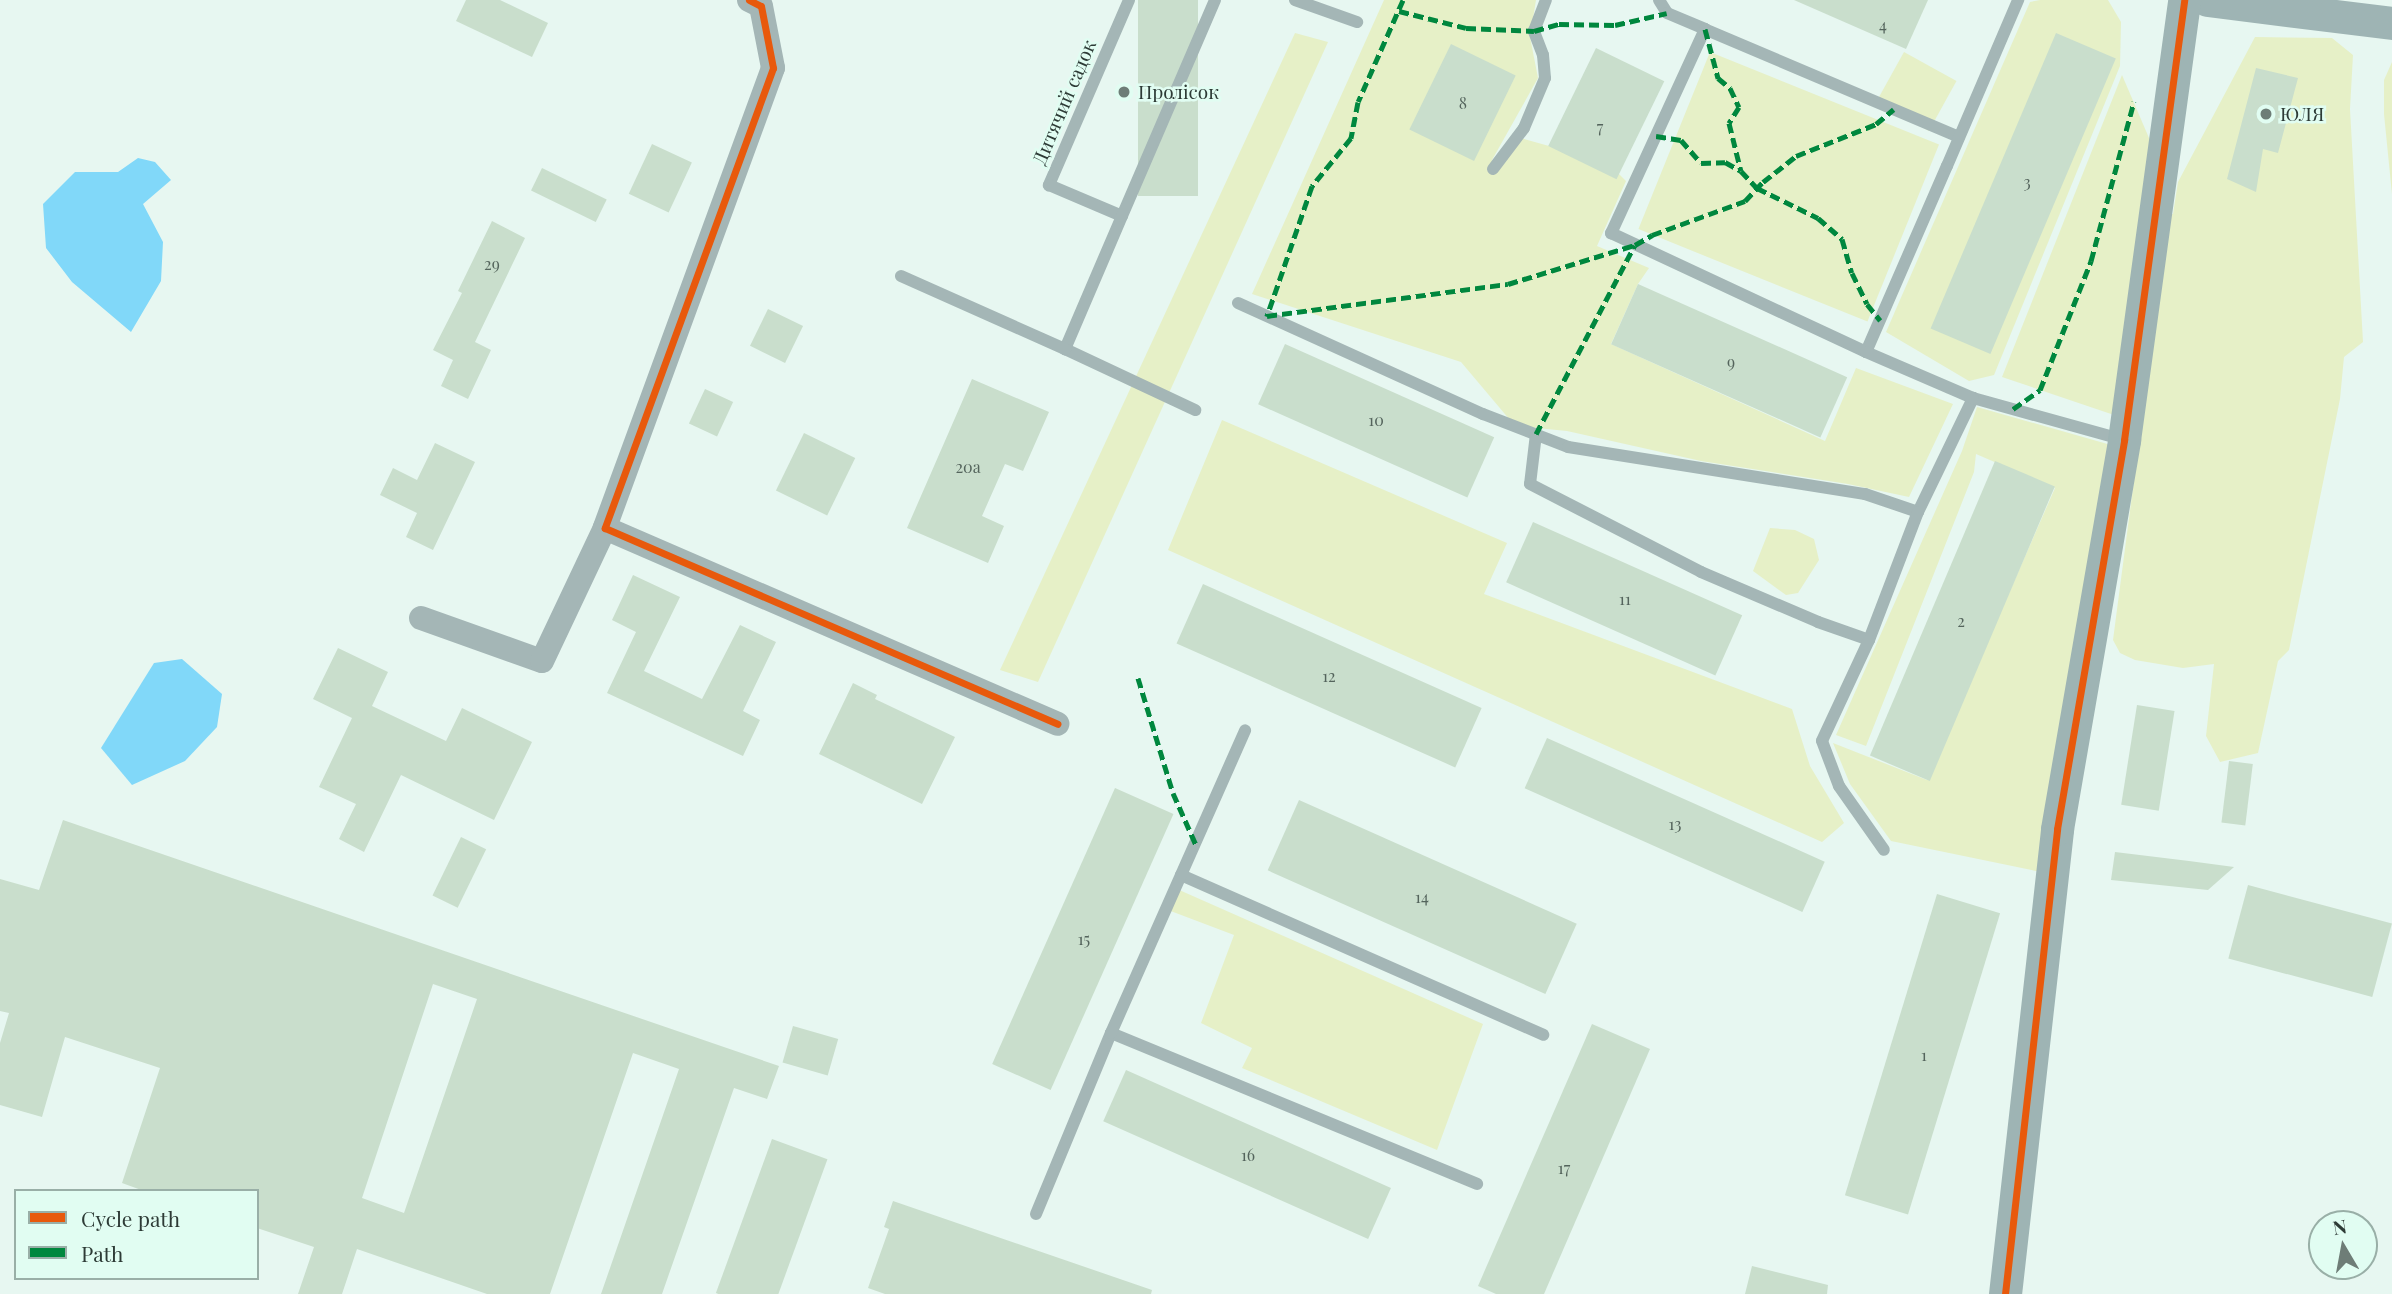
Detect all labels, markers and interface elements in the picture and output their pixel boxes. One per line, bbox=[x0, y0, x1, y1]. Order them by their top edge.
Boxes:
house number: 4 bbox=[1879, 15, 1887, 35]
street label: Дитячий садок bbox=[1027, 36, 1101, 168]
place label: Пролісок bbox=[1138, 81, 1219, 103]
marker: Пролісок bbox=[1116, 84, 1132, 100]
house number: 8 bbox=[1459, 93, 1467, 113]
place label: ЮЛЯ bbox=[2280, 103, 2324, 125]
marker: ЮЛЯ bbox=[2258, 106, 2274, 122]
house number: 7 bbox=[1597, 117, 1603, 137]
house number: 3 bbox=[2023, 172, 2031, 192]
house number: 29 bbox=[484, 254, 500, 274]
house number: 9 bbox=[1727, 352, 1735, 372]
house number: 10 bbox=[1368, 410, 1384, 430]
house number: 20а bbox=[955, 457, 981, 477]
house number: 11 bbox=[1619, 589, 1631, 609]
house number: 2 bbox=[1957, 611, 1965, 631]
house number: 12 bbox=[1322, 666, 1336, 686]
house number: 13 bbox=[1669, 814, 1681, 834]
house number: 14 bbox=[1415, 887, 1429, 907]
house number: 15 bbox=[1078, 929, 1090, 949]
house number: 1 bbox=[1921, 1045, 1927, 1065]
house number: 16 bbox=[1241, 1145, 1255, 1165]
house number: 17 bbox=[1558, 1158, 1570, 1178]
legend bbox=[14, 1189, 259, 1280]
text: Cycle path bbox=[81, 1204, 180, 1232]
north arrow bbox=[2308, 1210, 2378, 1280]
text: N bbox=[2331, 1212, 2349, 1240]
text: Path bbox=[81, 1239, 123, 1267]

